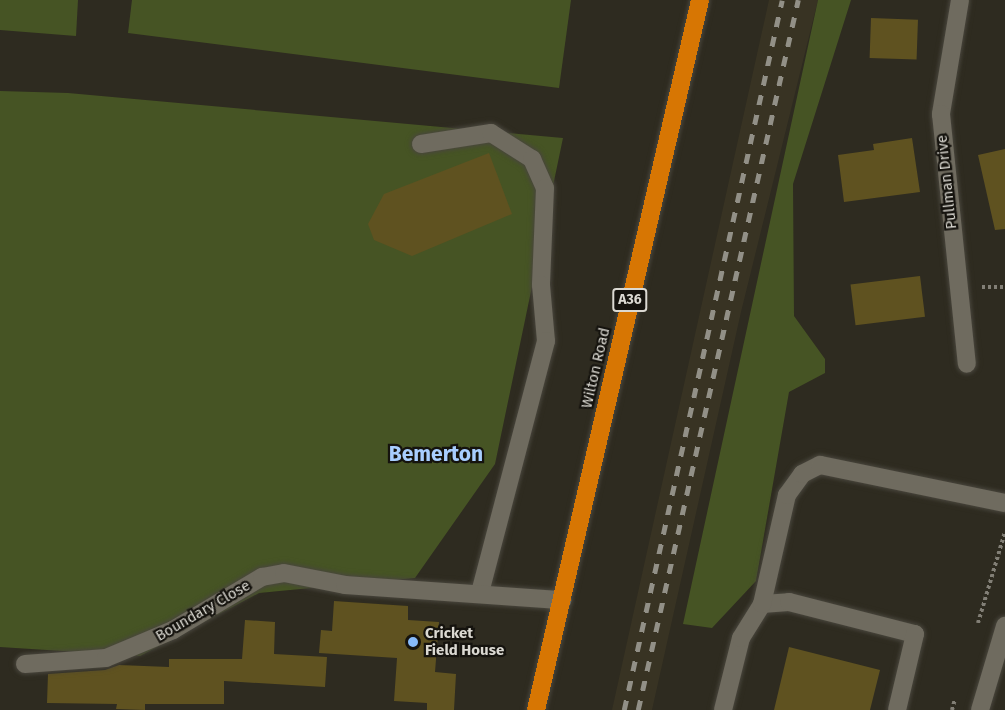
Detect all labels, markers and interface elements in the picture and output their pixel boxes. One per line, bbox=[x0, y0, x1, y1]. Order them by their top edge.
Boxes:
street label: Pullman Drive bbox=[933, 134, 961, 230]
road number: A36 bbox=[612, 289, 648, 311]
street label: Wilton Road bbox=[578, 326, 614, 410]
district label: Bemerton bbox=[389, 441, 483, 467]
street label: Boundary Close bbox=[153, 577, 253, 645]
place label: Cricket Field House bbox=[425, 624, 504, 659]
marker: Cricket Field House bbox=[406, 635, 420, 649]

